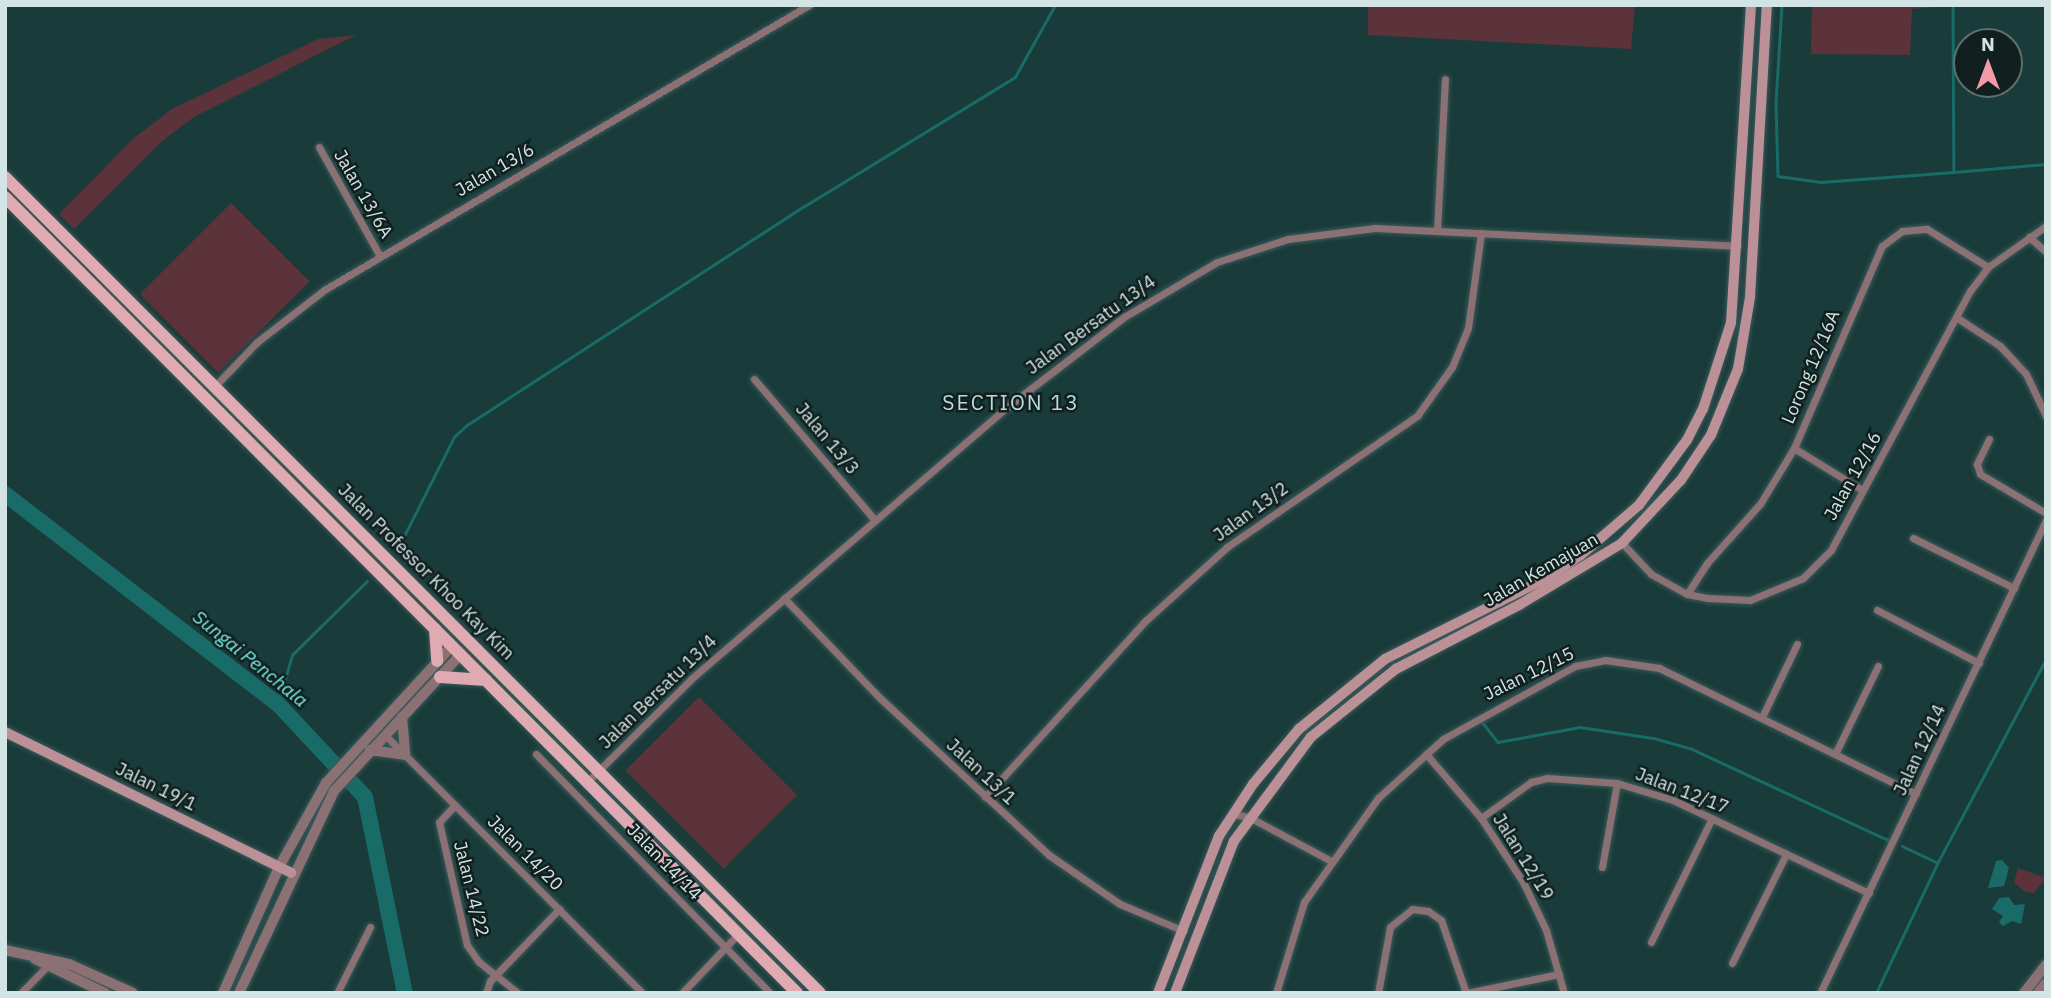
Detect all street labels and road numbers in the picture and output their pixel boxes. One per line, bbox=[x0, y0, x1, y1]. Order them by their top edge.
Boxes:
street label: Jalan 13/6 bbox=[452, 139, 538, 201]
street label: Jalan 13/6A bbox=[329, 146, 397, 242]
street label: Jalan Bersatu 13/4 bbox=[1022, 271, 1160, 379]
street label: Lorong 12/16A bbox=[1777, 307, 1845, 427]
street label: Jalan 13/3 bbox=[791, 399, 863, 479]
street label: Jalan 12/16 bbox=[1820, 428, 1886, 524]
street label: Jalan 13/2 bbox=[1209, 478, 1293, 546]
street label: Jalan Professor Khoo Kay Kim bbox=[333, 479, 519, 665]
street label: Jalan Kemajuan bbox=[1480, 529, 1602, 611]
street label: Jalan Bersatu 13/4 bbox=[595, 631, 721, 753]
street label: Jalan 12/15 bbox=[1480, 643, 1578, 705]
street label: Jalan 12/14 bbox=[1890, 701, 1950, 799]
street label: Jalan 13/1 bbox=[942, 734, 1020, 810]
street label: Jalan 19/1 bbox=[112, 758, 200, 816]
street label: Jalan 12/17 bbox=[1632, 763, 1732, 819]
street label: Jalan 12/19 bbox=[1488, 810, 1558, 904]
street label: Jalan 14/20 bbox=[483, 811, 567, 895]
street label: Jalan 14/14 bbox=[622, 819, 706, 905]
street label: Jalan 14/22 bbox=[449, 839, 493, 939]

